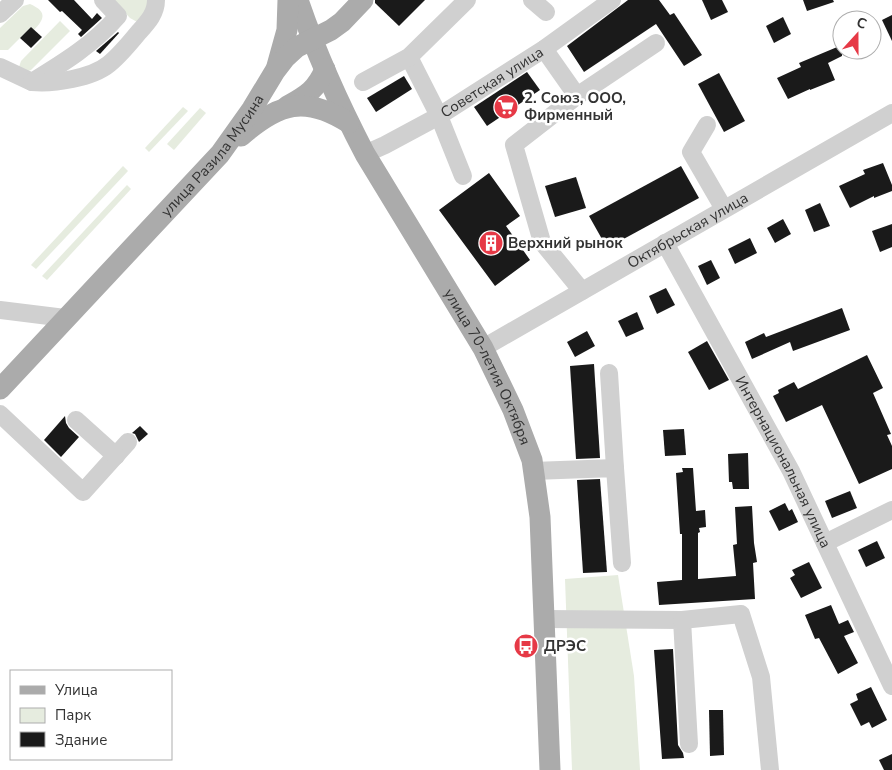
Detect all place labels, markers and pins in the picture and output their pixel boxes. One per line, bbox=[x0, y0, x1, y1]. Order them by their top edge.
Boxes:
place label: 2. Союз, ООО, Фирменный bbox=[524, 88, 626, 125]
supermarket icon: 2. Союз, ООО, Фирменный bbox=[493, 94, 519, 120]
building icon: Верхний рынок bbox=[478, 230, 504, 256]
place label: Верхний рынок bbox=[508, 233, 623, 253]
bus stop icon: ДРЭС bbox=[513, 633, 539, 659]
place label: ДРЭС bbox=[544, 636, 586, 656]

